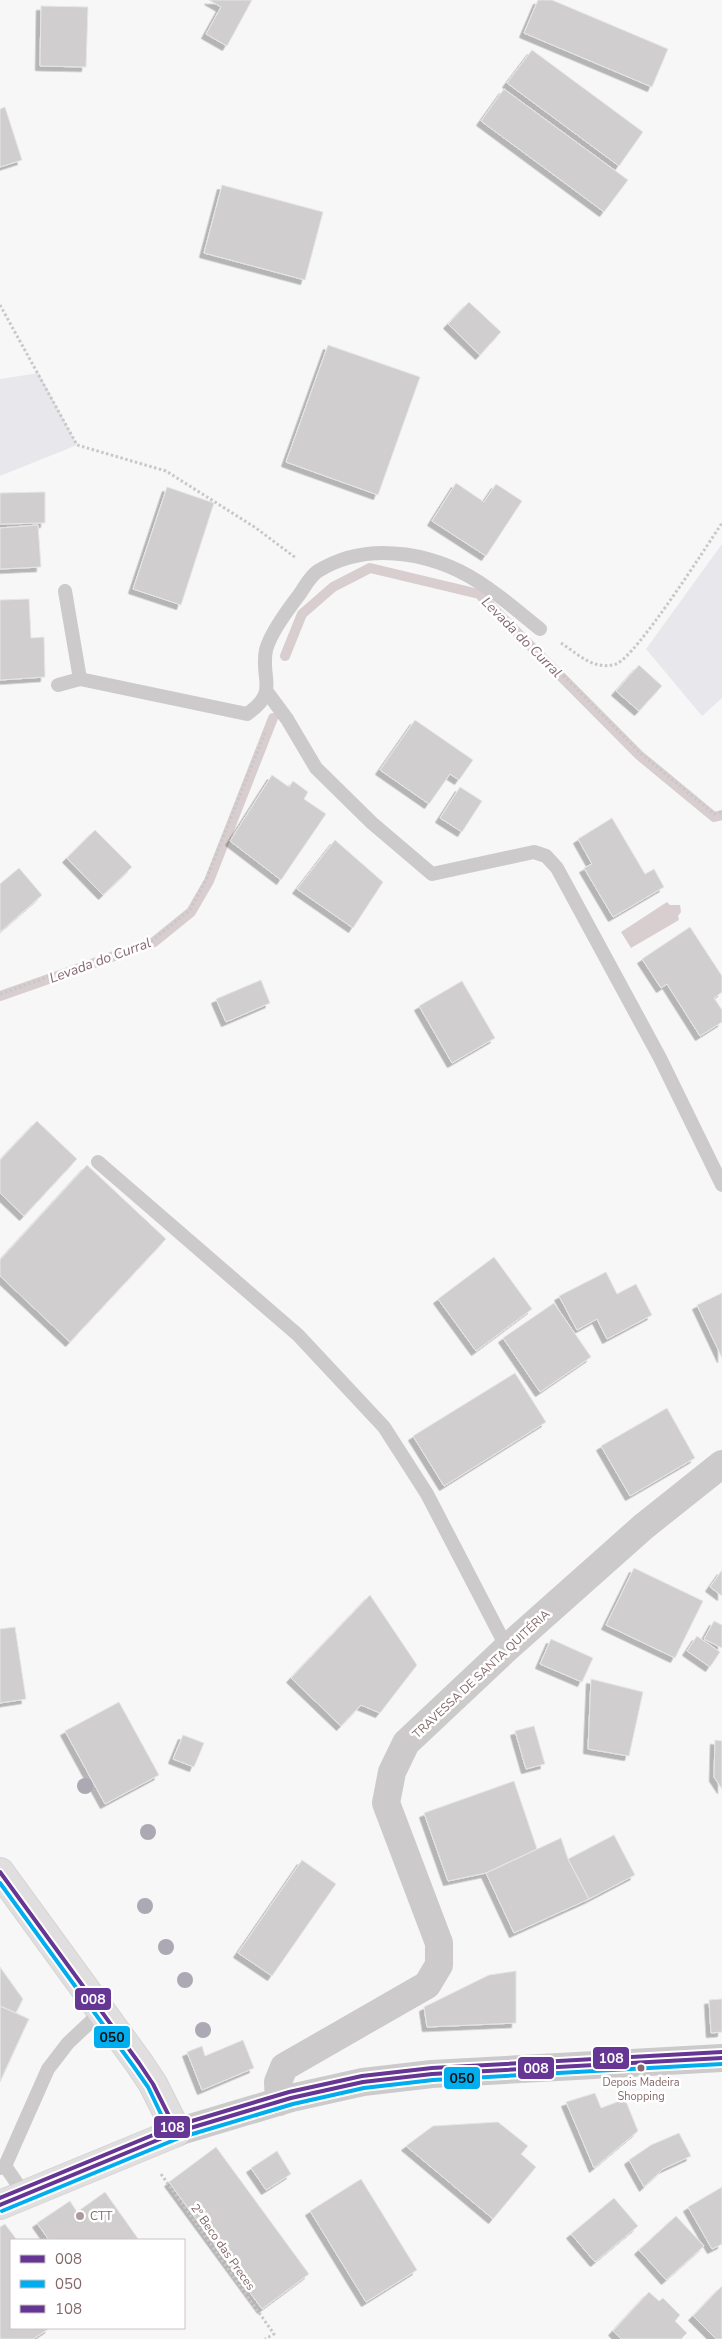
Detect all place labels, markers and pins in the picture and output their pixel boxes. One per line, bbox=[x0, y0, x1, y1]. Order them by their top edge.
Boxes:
marker: Depois Madeira Shopping bbox=[636, 2063, 646, 2073]
place label: Depois Madeira Shopping bbox=[603, 2075, 680, 2104]
place label: CTT bbox=[90, 2208, 113, 2224]
marker: CTT bbox=[74, 2210, 86, 2222]

